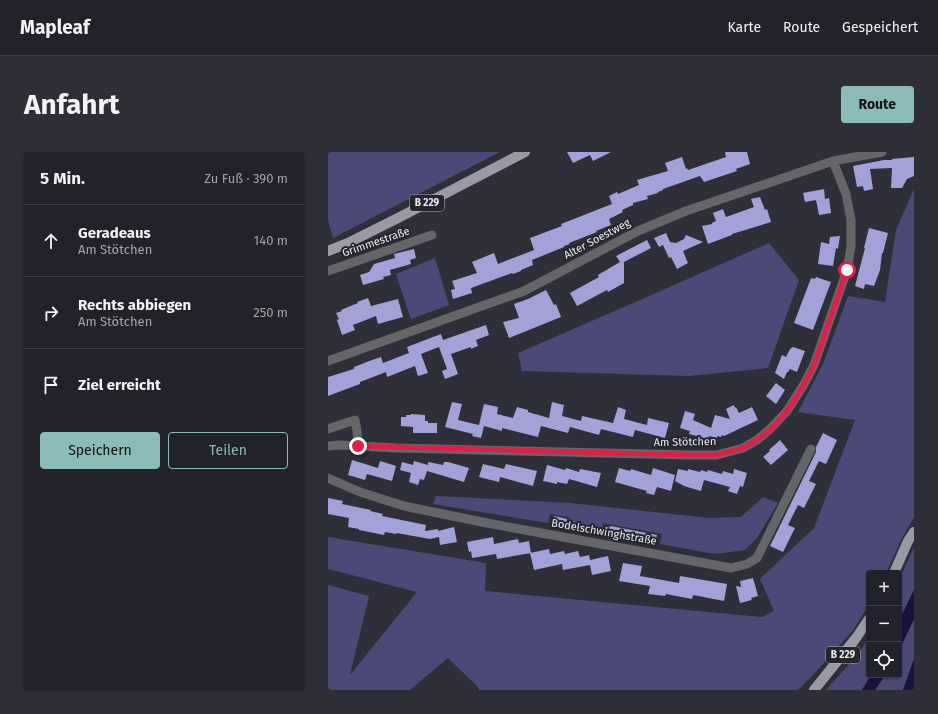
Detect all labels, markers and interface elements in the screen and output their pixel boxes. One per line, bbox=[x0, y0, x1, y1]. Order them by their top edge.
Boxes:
text: Mapleaf bbox=[20, 16, 90, 39]
text: Karte bbox=[727, 19, 761, 36]
text: Route bbox=[783, 19, 820, 36]
text: Gespeichert bbox=[842, 19, 918, 36]
button: Route bbox=[841, 86, 914, 123]
text: Anfahrt bbox=[24, 88, 120, 121]
text: 5 Min. bbox=[40, 168, 85, 189]
text: Zu Fuß · 390 m bbox=[204, 171, 288, 186]
road number: B 229 bbox=[410, 195, 444, 211]
street label: Alter Soestweg bbox=[561, 216, 633, 262]
text: Geradeaus bbox=[78, 224, 151, 242]
street label: Grimmestraße bbox=[341, 224, 412, 260]
icon: ahead bbox=[40, 230, 62, 252]
text: 140 m bbox=[254, 233, 288, 248]
text: Am Stötchen bbox=[78, 242, 152, 257]
route start bbox=[838, 261, 856, 279]
text: Rechts abbiegen bbox=[78, 296, 191, 314]
icon: right bbox=[40, 302, 62, 324]
text: 250 m bbox=[253, 305, 288, 320]
text: Am Stötchen bbox=[78, 314, 152, 329]
icon: arrive bbox=[40, 374, 62, 396]
text: Ziel erreicht bbox=[78, 376, 161, 394]
button: Speichern bbox=[40, 432, 160, 469]
button: Teilen bbox=[168, 432, 288, 469]
street label: Am Stötchen bbox=[653, 435, 717, 449]
route end bbox=[349, 437, 367, 455]
street label: Bodelschwinghstraße bbox=[550, 516, 658, 548]
map controls bbox=[866, 570, 902, 678]
button: + bbox=[866, 570, 902, 606]
button: − bbox=[866, 606, 902, 642]
button: locate bbox=[866, 642, 902, 678]
road number: B 229 bbox=[826, 647, 860, 663]

